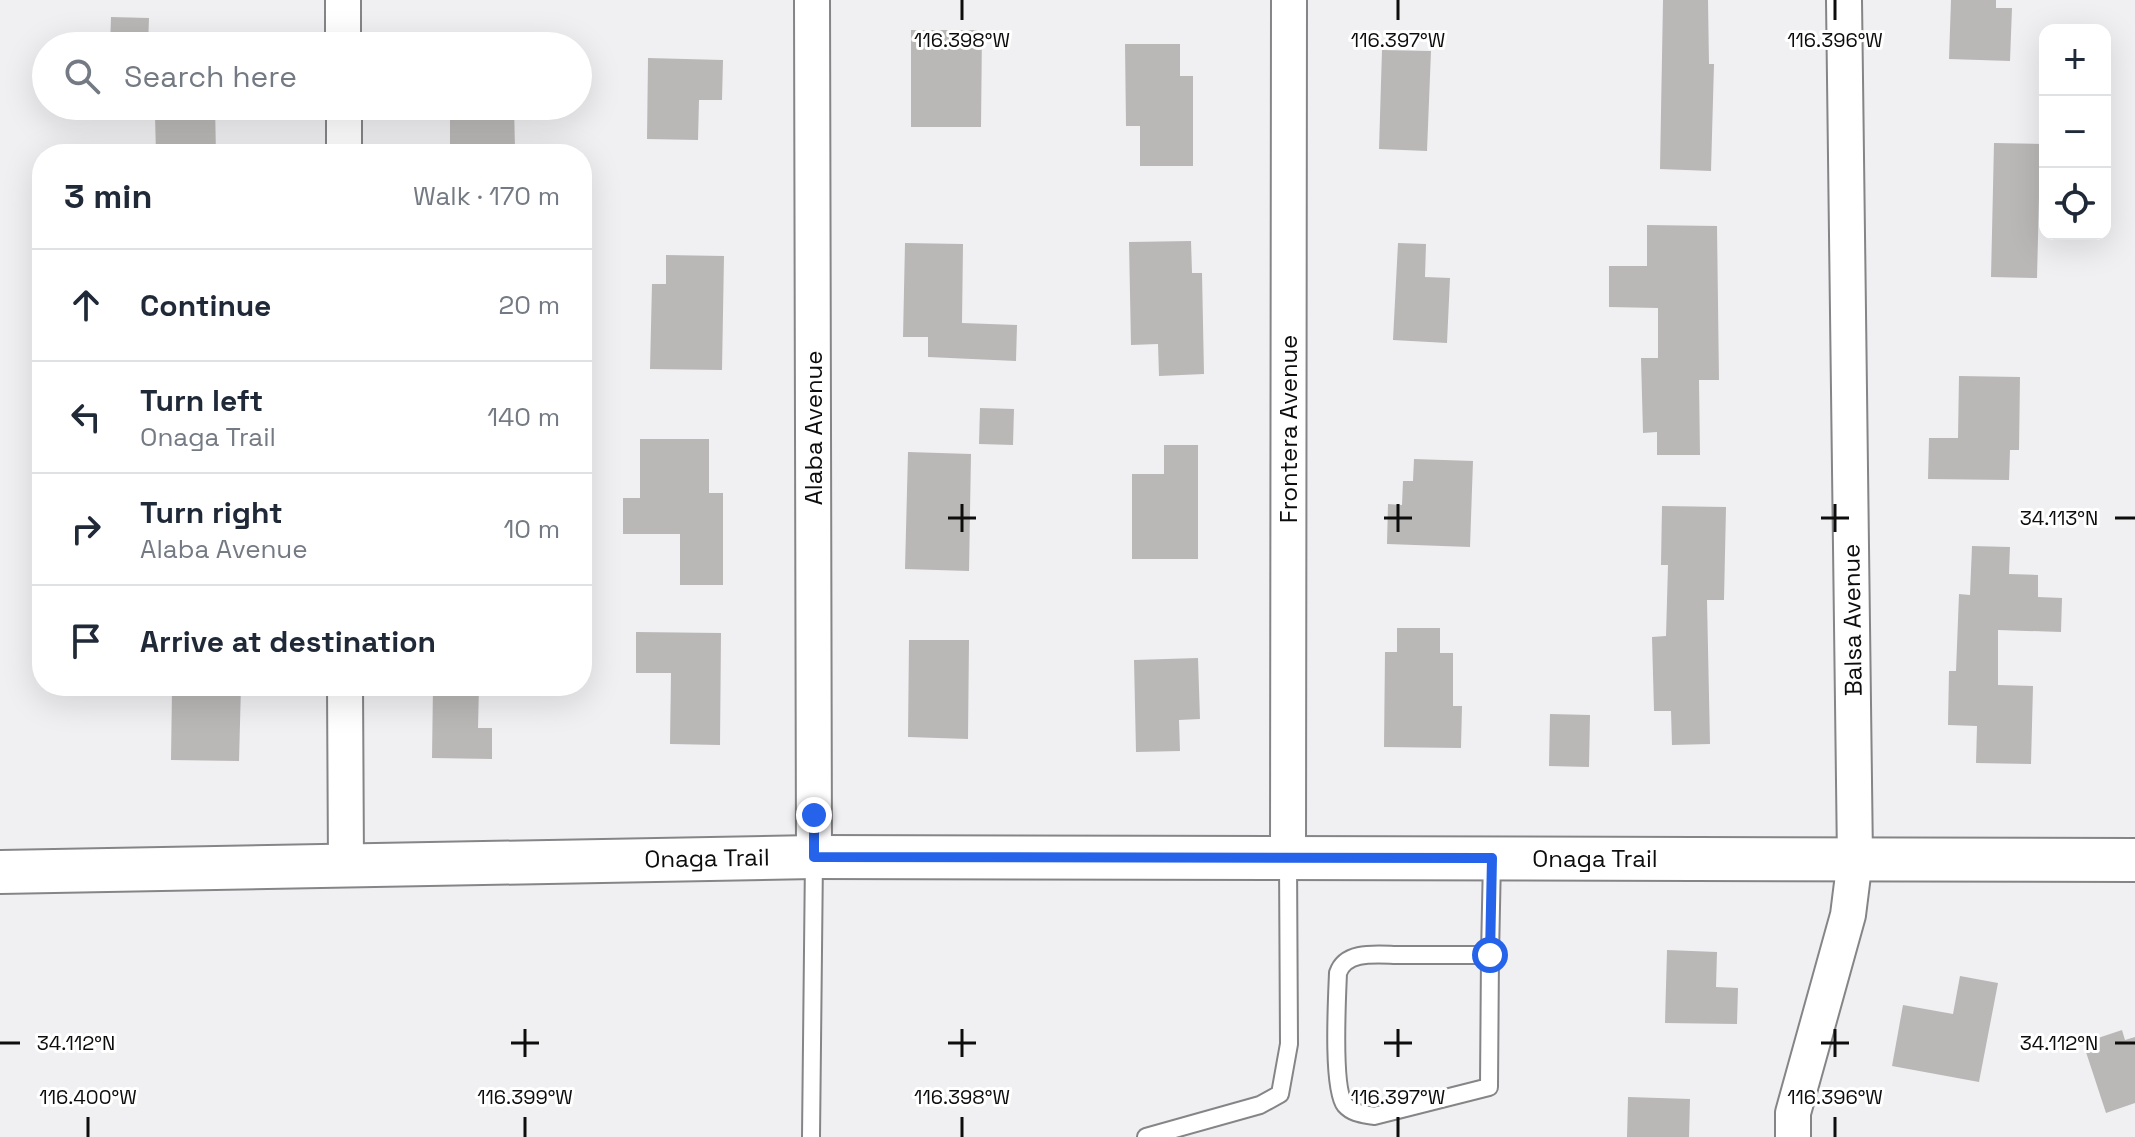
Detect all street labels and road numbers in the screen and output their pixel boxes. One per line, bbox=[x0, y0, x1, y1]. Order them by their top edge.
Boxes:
street label: Frontera Avenue bbox=[1273, 335, 1304, 523]
street label: Alaba Avenue bbox=[798, 351, 829, 505]
street label: Balsa Avenue bbox=[1835, 543, 1869, 697]
street label: Onaga Trail bbox=[644, 841, 770, 875]
street label: Onaga Trail bbox=[1532, 843, 1658, 874]

